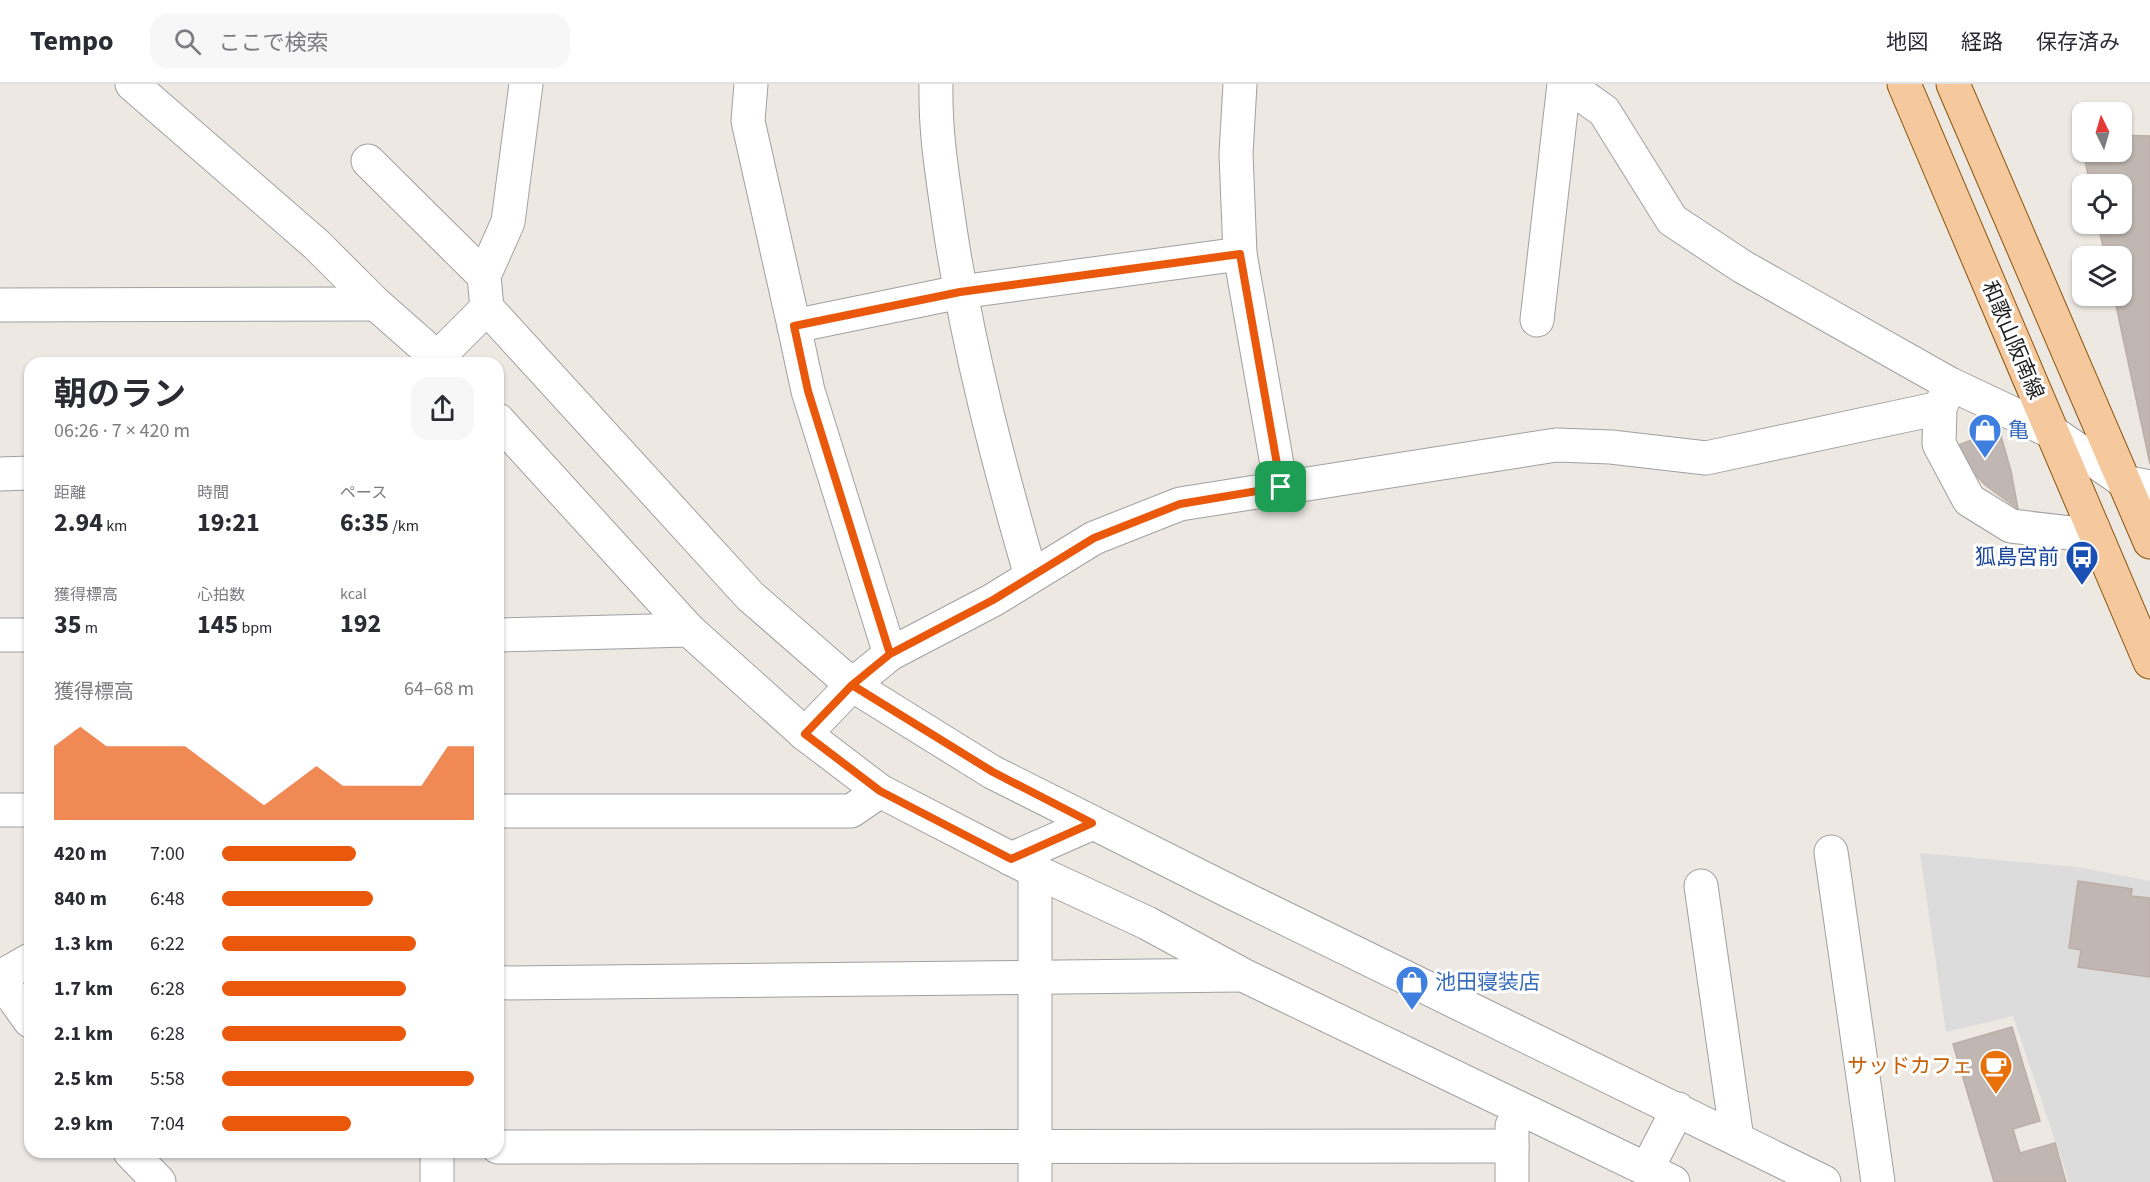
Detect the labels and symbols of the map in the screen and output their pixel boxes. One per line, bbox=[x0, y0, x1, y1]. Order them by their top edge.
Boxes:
north arrow bbox=[2072, 102, 2132, 162]
street label: 和歌山阪南線 bbox=[1975, 276, 2051, 404]
shop icon: 亀 bbox=[1967, 412, 2003, 459]
place label: 亀 bbox=[2008, 415, 2029, 445]
pin bbox=[1255, 461, 1306, 512]
bus stop icon: 狐島宮前 bbox=[2064, 539, 2100, 586]
place label: 狐島宮前 bbox=[1975, 542, 2059, 572]
shop icon: 池田寝装店 bbox=[1394, 964, 1430, 1011]
place label: 池田寝装店 bbox=[1435, 967, 1540, 997]
cafe icon: サッドカフェ bbox=[1978, 1048, 2014, 1095]
place label: サッドカフェ bbox=[1847, 1051, 1973, 1081]

